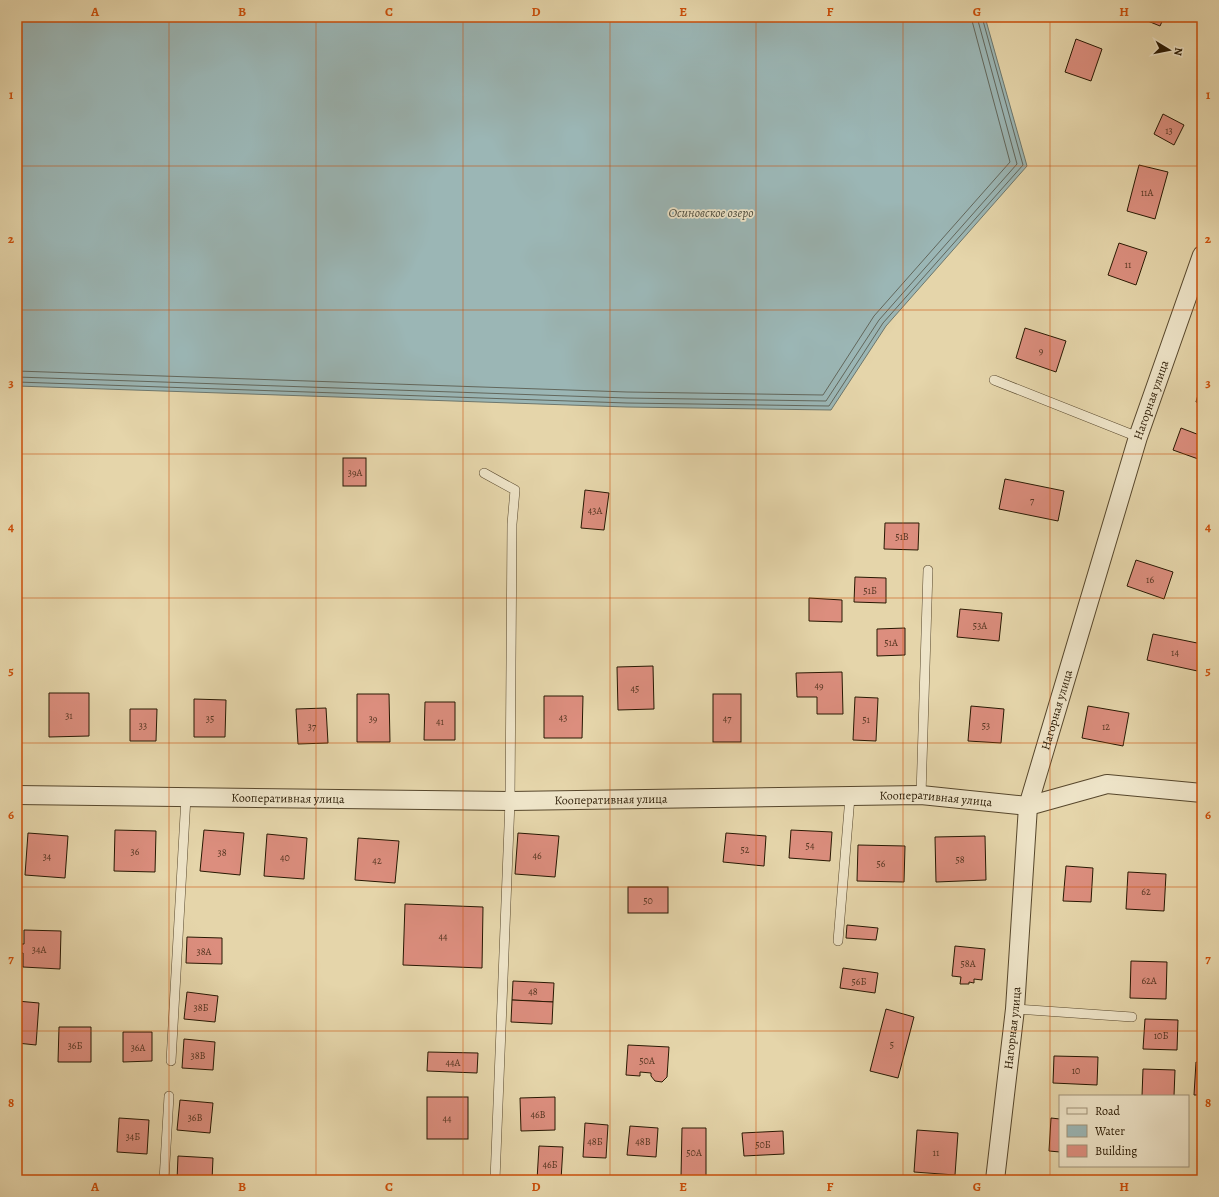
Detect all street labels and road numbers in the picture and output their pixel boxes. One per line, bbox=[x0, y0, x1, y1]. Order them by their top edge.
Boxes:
street label: Нагорная улица bbox=[1130, 358, 1173, 442]
street label: Нагорная улица bbox=[1037, 667, 1076, 752]
street label: Кооперативная улица bbox=[879, 787, 993, 810]
street label: Кооперативная улица bbox=[231, 790, 345, 807]
street label: Кооперативная улица bbox=[554, 791, 668, 808]
street label: Нагорная улица bbox=[1000, 986, 1024, 1070]

